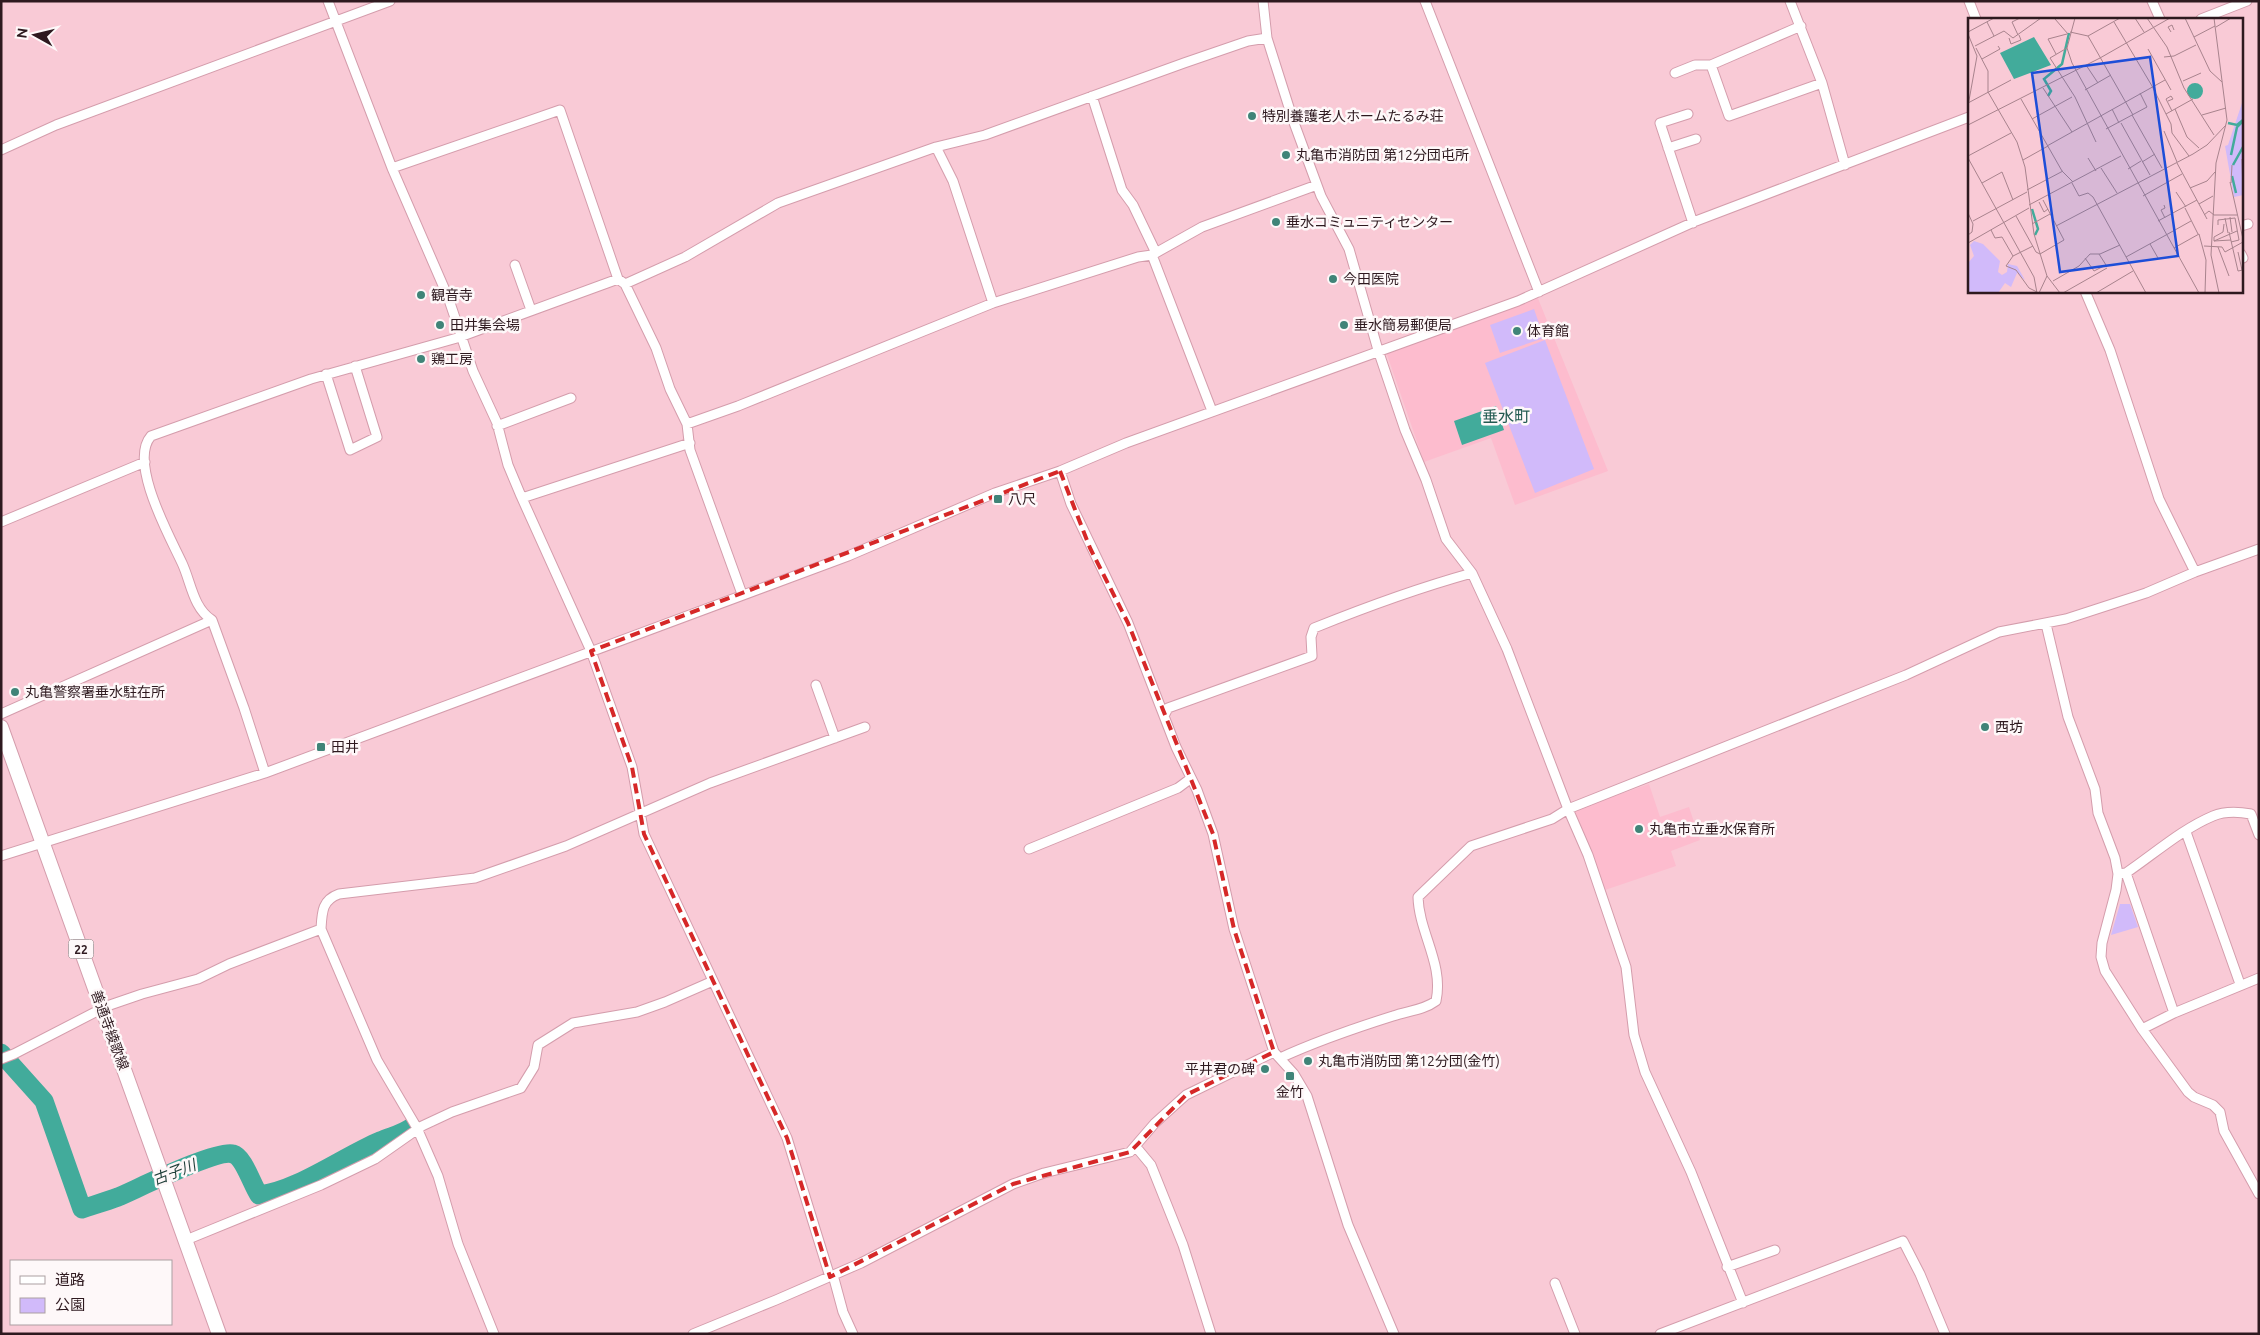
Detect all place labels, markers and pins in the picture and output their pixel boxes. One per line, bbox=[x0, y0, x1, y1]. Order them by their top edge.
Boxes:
place label: 特別養護老人ホームたるみ荘 bbox=[1262, 108, 1444, 124]
marker: 特別養護老人ホームたるみ荘 bbox=[1246, 110, 1258, 122]
place label: 丸亀市消防団 第12分団屯所 bbox=[1296, 147, 1469, 163]
marker: 丸亀市消防団 第12分団屯所 bbox=[1280, 149, 1292, 161]
place label: 垂水コミュニティセンター bbox=[1286, 214, 1453, 230]
marker: 垂水コミュニティセンター bbox=[1270, 216, 1282, 228]
place label: 今田医院 bbox=[1343, 271, 1399, 287]
marker: 今田医院 bbox=[1327, 273, 1339, 285]
place label: 観音寺 bbox=[431, 287, 473, 303]
marker: 観音寺 bbox=[415, 289, 427, 301]
place label: 田井集会場 bbox=[450, 317, 520, 333]
place label: 垂水簡易郵便局 bbox=[1354, 317, 1452, 333]
marker: 田井集会場 bbox=[434, 319, 446, 331]
marker: 垂水簡易郵便局 bbox=[1338, 319, 1350, 331]
place label: 体育館 bbox=[1527, 323, 1569, 339]
marker: 体育館 bbox=[1511, 325, 1523, 337]
place label: 鶏工房 bbox=[431, 351, 473, 367]
marker: 鶏工房 bbox=[415, 353, 427, 365]
place label: 八尺 bbox=[1008, 491, 1036, 507]
marker: 八尺 bbox=[992, 493, 1004, 505]
place label: 丸亀警察署垂水駐在所 bbox=[25, 684, 165, 700]
marker: 丸亀警察署垂水駐在所 bbox=[9, 686, 21, 698]
place label: 西坊 bbox=[1995, 719, 2023, 735]
marker: 西坊 bbox=[1979, 721, 1991, 733]
place label: 田井 bbox=[331, 739, 359, 755]
marker: 田井 bbox=[315, 741, 327, 753]
place label: 丸亀市立垂水保育所 bbox=[1649, 821, 1775, 837]
marker: 丸亀市立垂水保育所 bbox=[1633, 823, 1645, 835]
place label: 丸亀市消防団 第12分団(金竹) bbox=[1318, 1053, 1500, 1069]
marker: 丸亀市消防団 第12分団(金竹) bbox=[1302, 1055, 1314, 1067]
place label: 平井君の碑 bbox=[1185, 1061, 1255, 1077]
marker: 平井君の碑 bbox=[1259, 1063, 1271, 1075]
marker: 金竹 bbox=[1284, 1070, 1296, 1082]
place label: 金竹 bbox=[1276, 1084, 1304, 1100]

